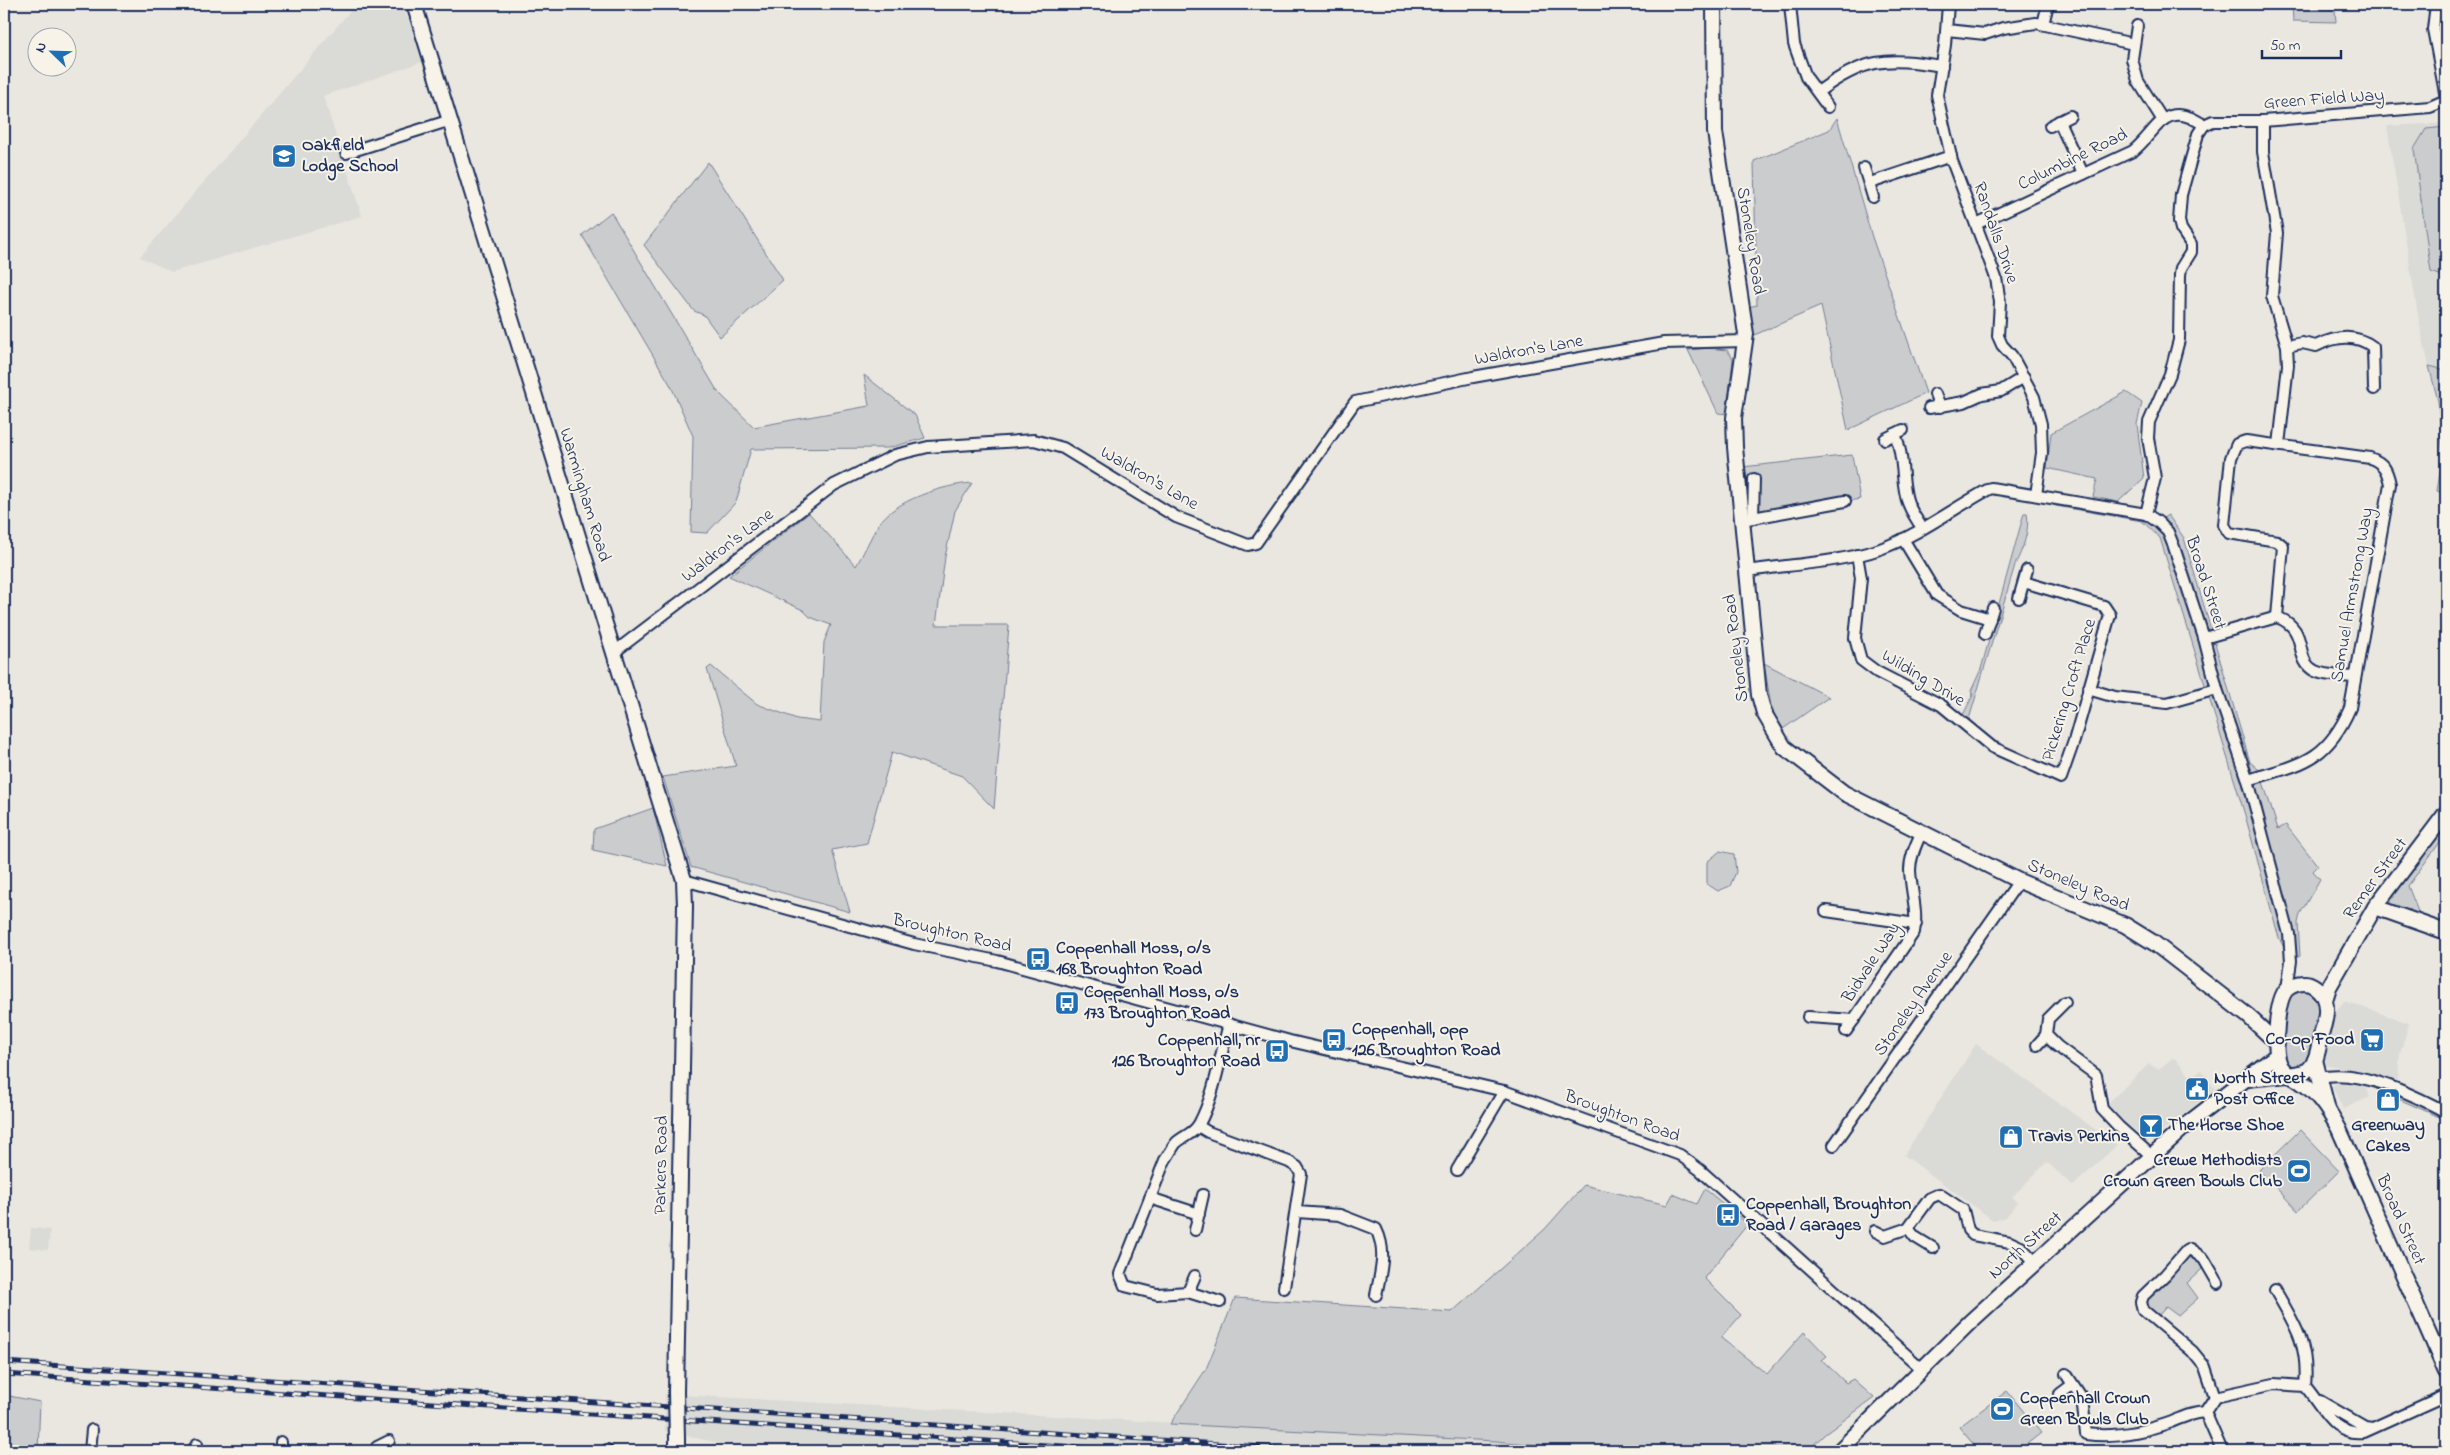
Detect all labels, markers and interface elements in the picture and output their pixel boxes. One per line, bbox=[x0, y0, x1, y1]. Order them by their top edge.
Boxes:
north arrow bbox=[28, 28, 78, 78]
scale bar bbox=[2262, 28, 2341, 60]
text: 50 m bbox=[2270, 35, 2301, 57]
text: N bbox=[30, 39, 53, 56]
street label: Green Field Way bbox=[2263, 83, 2385, 117]
street label: Columbine Road bbox=[2014, 122, 2132, 198]
place label: Oakfield Lodge School bbox=[302, 133, 398, 181]
school or university icon: Oakfield Lodge School bbox=[271, 143, 297, 169]
street label: Randalls Drive bbox=[1966, 179, 2025, 288]
street label: Stoneley Road bbox=[1729, 185, 1771, 297]
street label: Waldron's Lane bbox=[1473, 329, 1586, 373]
street label: Warmingham Road bbox=[550, 425, 617, 565]
street label: Waldron's Lane bbox=[1095, 440, 1204, 518]
street label: Waldron's Lane bbox=[676, 502, 780, 589]
street label: Samuel Armstrong Way bbox=[2325, 506, 2382, 685]
street label: Broad Street bbox=[2177, 532, 2232, 633]
street label: Stoneley Road bbox=[1717, 592, 1757, 704]
street label: Pickering Croft Place bbox=[2036, 615, 2105, 765]
street label: Wilding Drive bbox=[1876, 644, 1971, 716]
street label: Remer Street bbox=[2337, 833, 2415, 925]
street label: Stoneley Road bbox=[2023, 853, 2133, 919]
street label: Broughton Road bbox=[889, 907, 1014, 961]
street label: Bidvale Way bbox=[1836, 918, 1908, 1009]
place label: Coppenhall Moss, o/s 168 Broughton Road bbox=[1056, 936, 1211, 984]
street label: Stoneley Avenue bbox=[1868, 945, 1961, 1062]
bus stop icon: Coppenhall Moss, o/s 168 Broughton Road bbox=[1025, 946, 1051, 972]
place label: Coppenhall Moss, o/s 173 Broughton Road bbox=[1084, 980, 1239, 1028]
bus stop icon: Coppenhall Moss, o/s 173 Broughton Road bbox=[1054, 990, 1080, 1016]
place label: Coppenhall, opp 126 Broughton Road bbox=[1352, 1017, 1501, 1065]
bus stop icon: Coppenhall, opp 126 Broughton Road bbox=[1321, 1027, 1347, 1053]
place label: Co-op Food bbox=[2265, 1027, 2355, 1053]
supermarket icon: Co-op Food bbox=[2359, 1027, 2385, 1053]
place label: Coppenhall, nr 126 Broughton Road bbox=[1112, 1028, 1261, 1076]
bus stop icon: Coppenhall, nr 126 Broughton Road bbox=[1264, 1038, 1290, 1064]
place label: North Street Post Office bbox=[2214, 1066, 2306, 1113]
public building icon: North Street Post Office bbox=[2184, 1076, 2210, 1102]
street label: Broughton Road bbox=[1559, 1084, 1683, 1151]
shop icon: Greenway Cakes bbox=[2375, 1087, 2401, 1113]
bar icon: The Horse Shoe bbox=[2138, 1113, 2164, 1139]
place label: The Horse Shoe bbox=[2168, 1113, 2285, 1139]
place label: Greenway Cakes bbox=[2351, 1113, 2425, 1160]
street label: Parkers Road bbox=[648, 1115, 676, 1215]
shop icon: Travis Perkins bbox=[1998, 1124, 2024, 1150]
place label: Travis Perkins bbox=[2028, 1124, 2130, 1150]
place label: Crewe Methodists Crown Green Bowls Club bbox=[2103, 1148, 2282, 1195]
sports icon: Crewe Methodists Crown Green Bowls Club bbox=[2286, 1158, 2312, 1184]
street label: Broad Street bbox=[2368, 1170, 2432, 1269]
place label: Coppenhall, Broughton Road / Garages bbox=[1746, 1192, 1911, 1240]
bus stop icon: Coppenhall, Broughton Road / Garages bbox=[1715, 1202, 1741, 1228]
street label: North Street bbox=[1983, 1206, 2069, 1286]
place label: Coppenhall Crown Green Bowls Club bbox=[2020, 1386, 2150, 1433]
sports icon: Coppenhall Crown Green Bowls Club bbox=[1989, 1396, 2015, 1422]

